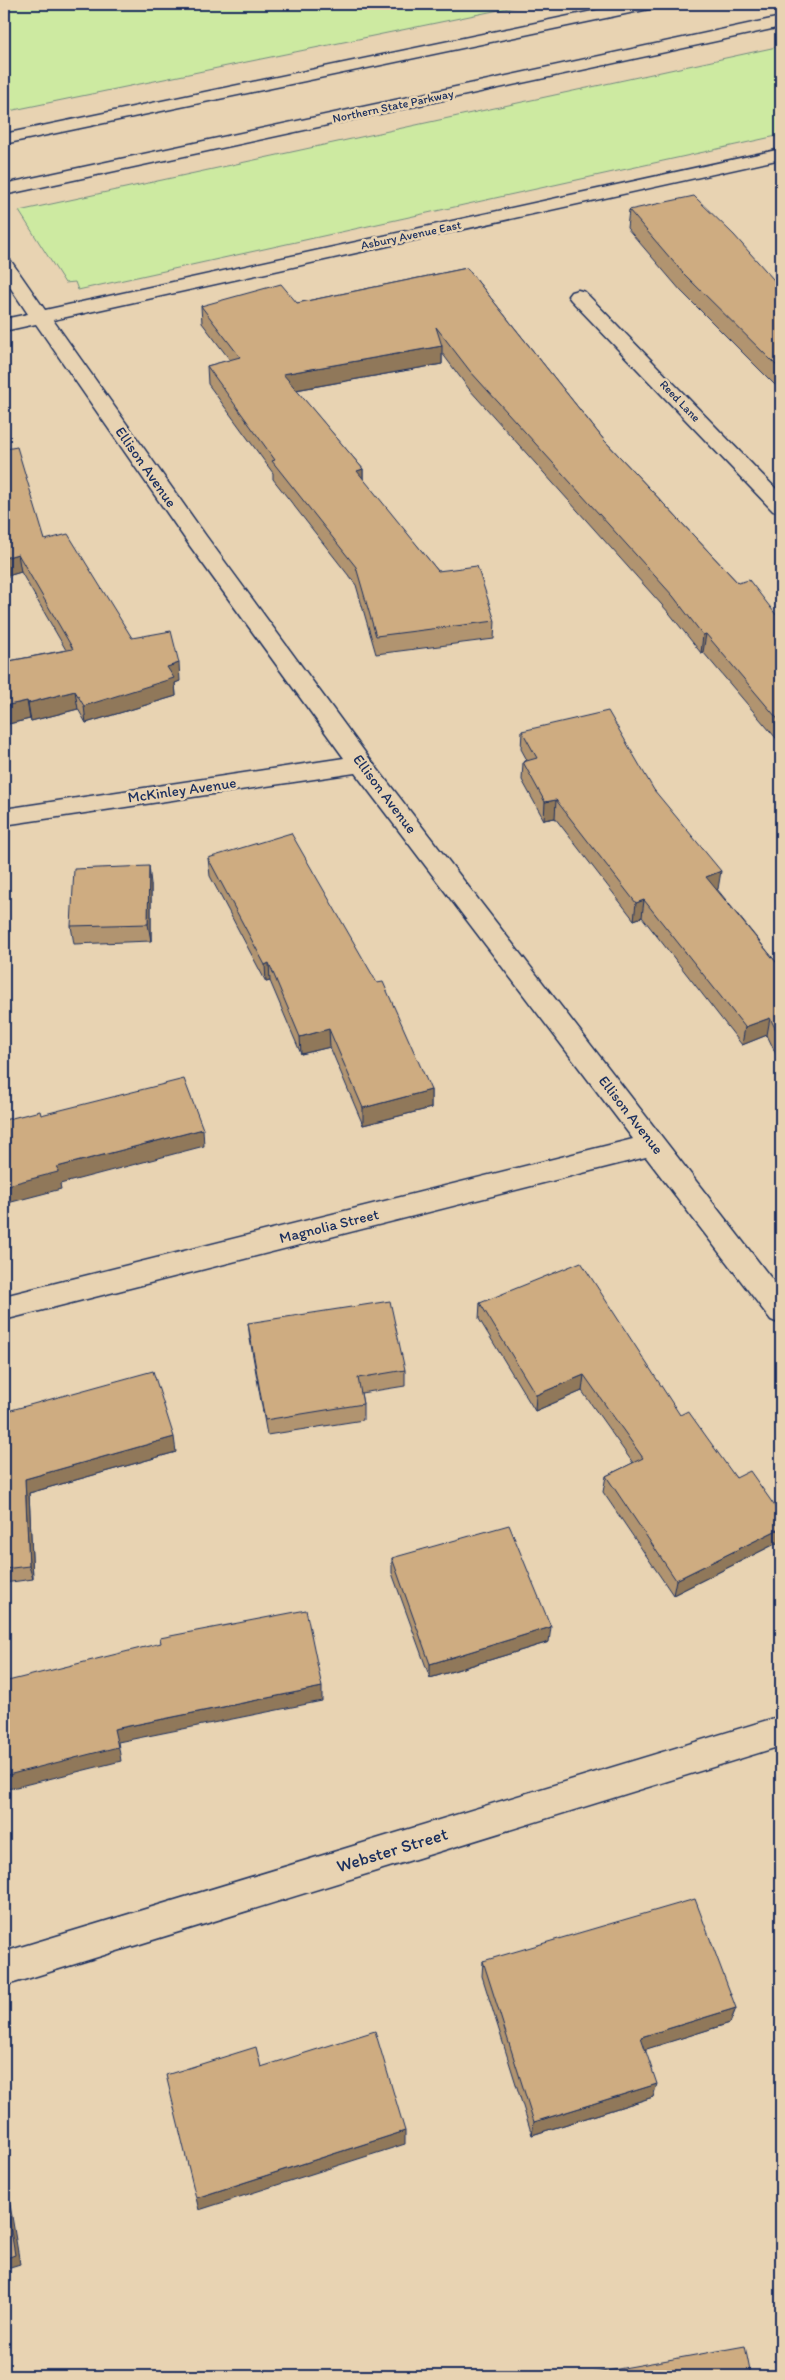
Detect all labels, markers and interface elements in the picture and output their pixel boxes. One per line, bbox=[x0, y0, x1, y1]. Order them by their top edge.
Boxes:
street label: Northern State Parkway bbox=[331, 86, 455, 126]
street label: Asbury Avenue East bbox=[360, 217, 463, 252]
street label: Reed Lane bbox=[657, 377, 703, 425]
street label: Ellison Avenue bbox=[112, 423, 180, 511]
street label: Ellison Avenue bbox=[349, 751, 421, 837]
street label: McKinley Avenue bbox=[127, 773, 237, 807]
street label: Ellison Avenue bbox=[595, 1072, 667, 1158]
street label: Magnolia Street bbox=[277, 1205, 381, 1247]
street label: Webster Street bbox=[334, 1823, 451, 1877]

